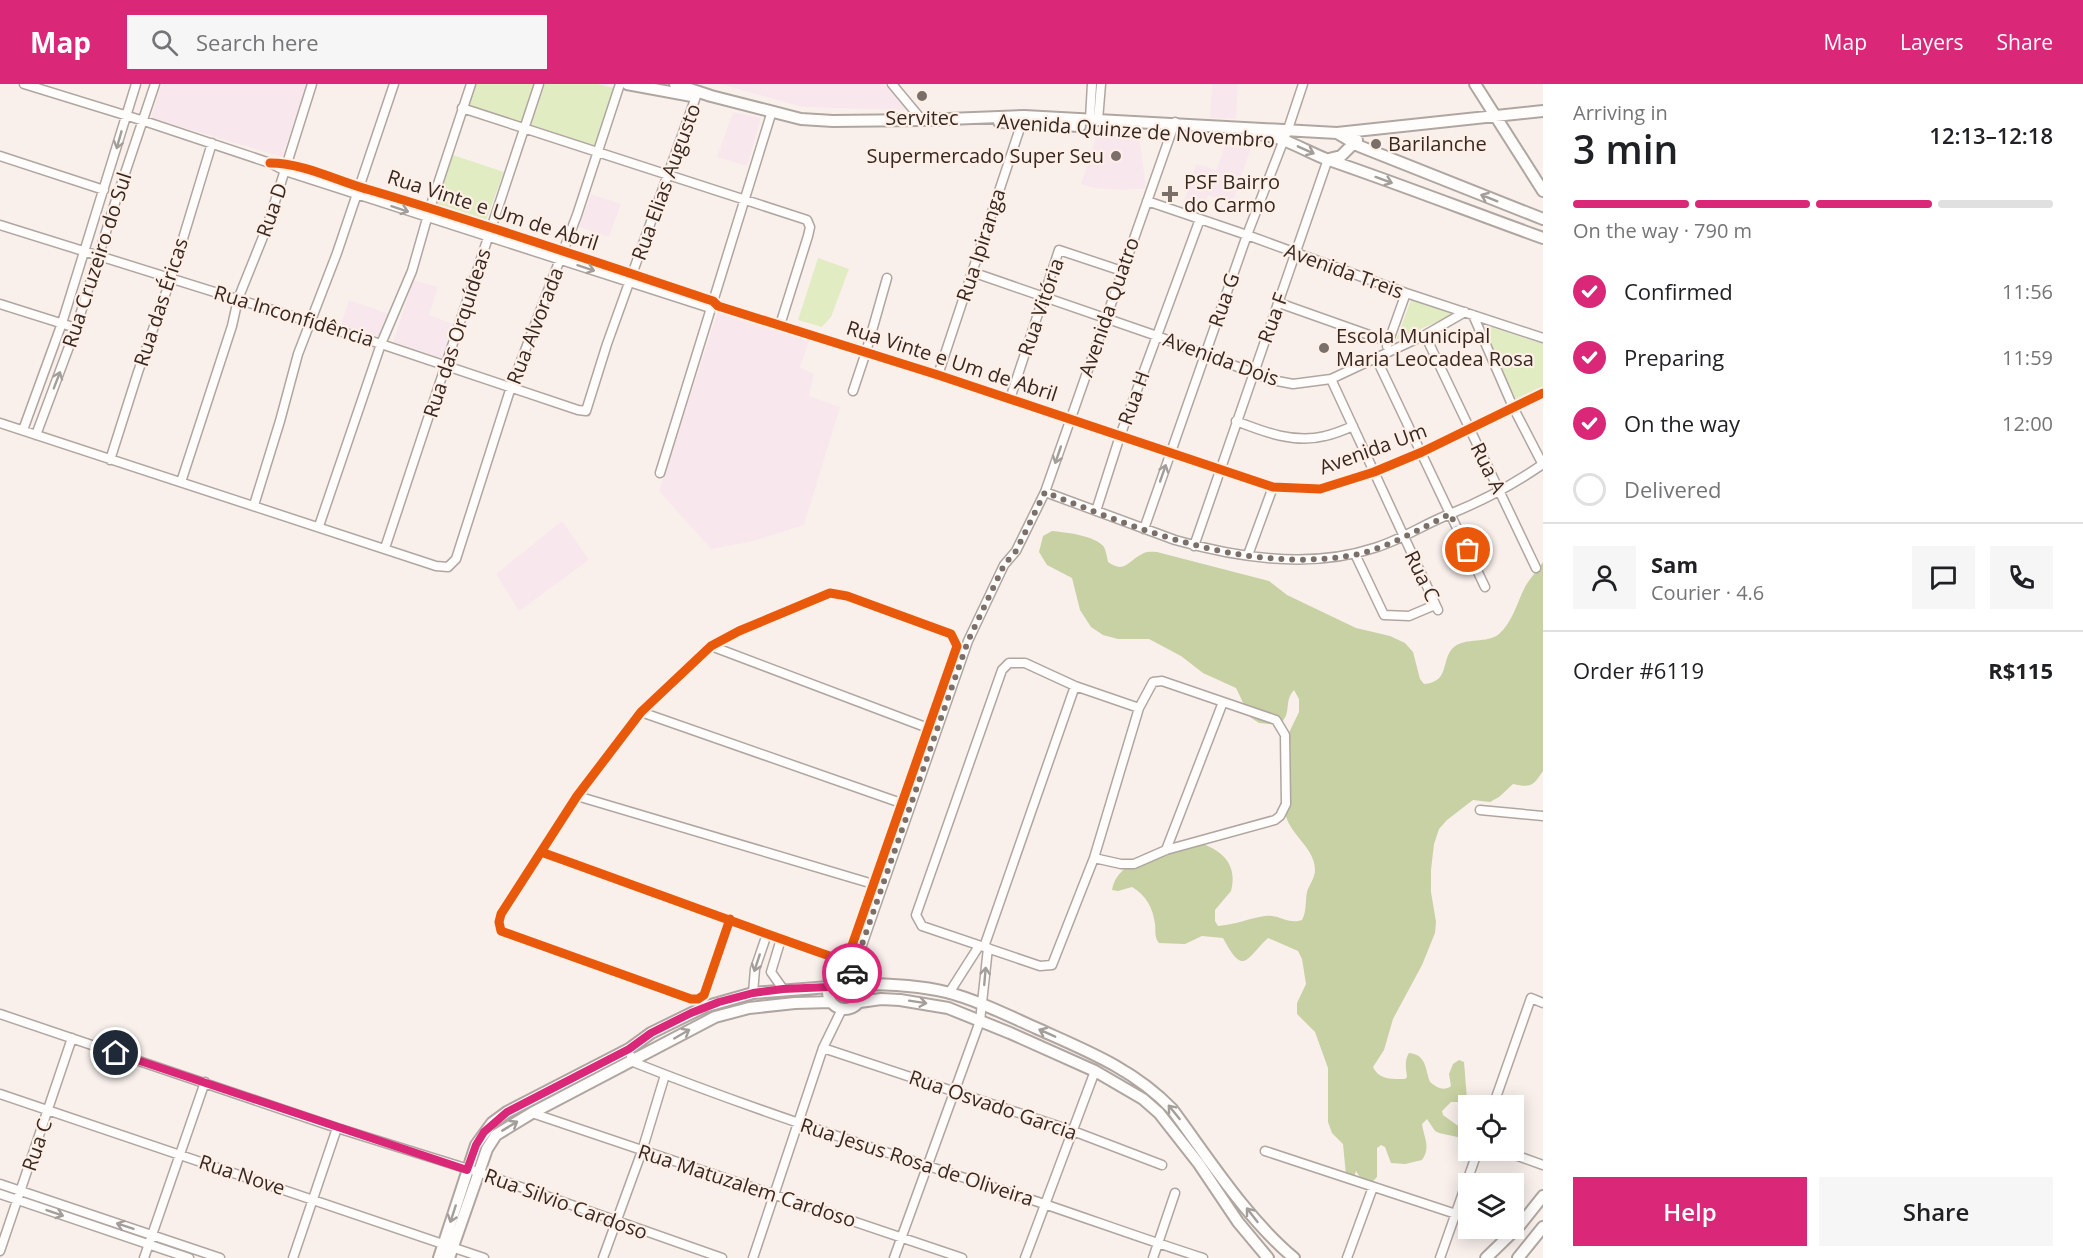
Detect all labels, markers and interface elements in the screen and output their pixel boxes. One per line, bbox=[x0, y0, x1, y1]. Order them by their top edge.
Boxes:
search box bbox=[127, 15, 547, 69]
text: Map bbox=[30, 23, 91, 61]
icon: search bbox=[148, 26, 181, 59]
text: Search here bbox=[196, 27, 319, 57]
text: Map bbox=[1824, 28, 1867, 56]
text: Layers bbox=[1900, 28, 1964, 56]
text: Share bbox=[1997, 28, 2053, 56]
marker: Servitec bbox=[915, 89, 929, 103]
text: Arriving in bbox=[1573, 99, 1668, 126]
street label: Rua Elias Augusto bbox=[625, 100, 706, 264]
place label: Servitec bbox=[885, 104, 959, 131]
street label: Avenida Quinze de Novembro bbox=[996, 107, 1276, 154]
text: 12:13–12:18 bbox=[1929, 120, 2053, 150]
text: 3 min bbox=[1573, 122, 1678, 175]
one-way arrow bbox=[112, 130, 124, 149]
place label: Barilanche bbox=[1388, 130, 1487, 157]
marker: Barilanche bbox=[1369, 137, 1383, 151]
place label: Supermercado Super Seu bbox=[867, 142, 1104, 169]
one-way arrow bbox=[1296, 144, 1314, 156]
marker: Supermercado Super Seu bbox=[1109, 149, 1123, 163]
street label: Rua Vinte e Um de Abril bbox=[384, 163, 602, 256]
place label: PSF Bairro do Carmo bbox=[1184, 168, 1280, 218]
street label: Rua Cruzeiro do Sul bbox=[55, 169, 138, 351]
one-way arrow bbox=[1374, 175, 1392, 186]
street label: Rua D bbox=[250, 179, 293, 240]
street label: Rua Ipiranga bbox=[950, 185, 1011, 305]
marker: PSF Bairro do Carmo bbox=[1161, 185, 1179, 203]
one-way arrow bbox=[1480, 192, 1498, 203]
one-way arrow bbox=[390, 204, 409, 215]
text: On the way · 790 m bbox=[1573, 217, 1752, 244]
street label: Avenida Quatro bbox=[1072, 233, 1145, 380]
street label: Rua das Éricas bbox=[127, 234, 194, 370]
street label: Avenida Treis bbox=[1281, 237, 1407, 305]
street label: Rua das Orquídeas bbox=[416, 245, 497, 421]
street label: Rua Vitória bbox=[1011, 255, 1070, 359]
street label: Rua Alvorada bbox=[500, 263, 569, 388]
one-way arrow bbox=[576, 263, 595, 274]
street label: Rua G bbox=[1202, 269, 1245, 330]
icon: check bbox=[1573, 275, 1606, 308]
text: Confirmed bbox=[1624, 276, 1733, 306]
street label: Rua Inconfidência bbox=[211, 278, 377, 353]
text: 11:56 bbox=[2002, 278, 2053, 305]
street label: Rua F bbox=[1251, 289, 1294, 347]
street label: Rua Vinte e Um de Abril bbox=[843, 314, 1061, 407]
place label: Escola Municipal Maria Leocadea Rosa bbox=[1336, 322, 1534, 372]
street label: Avenida Dois bbox=[1160, 325, 1283, 392]
marker: Escola Municipal Maria Leocadea Rosa bbox=[1317, 341, 1331, 355]
icon: check bbox=[1573, 341, 1606, 374]
text: Preparing bbox=[1624, 342, 1724, 372]
text: 11:59 bbox=[2002, 344, 2053, 371]
street label: Rua H bbox=[1111, 367, 1156, 429]
one-way arrow bbox=[52, 371, 63, 390]
icon: check bbox=[1573, 407, 1606, 440]
text: On the way bbox=[1624, 408, 1740, 438]
text: 12:00 bbox=[2002, 410, 2053, 437]
street label: Avenida Um bbox=[1315, 417, 1430, 481]
street label: Rua A bbox=[1465, 438, 1512, 498]
one-way arrow bbox=[1051, 445, 1062, 464]
one-way arrow bbox=[1158, 464, 1169, 483]
text: Delivered bbox=[1624, 474, 1722, 504]
pin bbox=[1442, 524, 1493, 575]
icon: bag bbox=[1451, 533, 1484, 566]
street label: Rua C bbox=[1399, 546, 1446, 606]
button: person bbox=[1573, 546, 1636, 609]
button: chat bbox=[1912, 546, 1975, 609]
button: phone bbox=[1990, 546, 2053, 609]
text: Sam bbox=[1651, 549, 1698, 579]
text: Courier · 4.6 bbox=[1651, 579, 1764, 606]
text: Order #6119 bbox=[1573, 655, 1704, 685]
text: R$115 bbox=[1988, 655, 2053, 685]
courier bbox=[822, 943, 882, 1003]
one-way arrow bbox=[751, 953, 762, 972]
icon: car bbox=[836, 957, 869, 990]
one-way arrow bbox=[980, 967, 991, 987]
one-way arrow bbox=[907, 997, 927, 1008]
one-way arrow bbox=[1038, 1026, 1056, 1038]
pin bbox=[90, 1027, 141, 1078]
one-way arrow bbox=[673, 1028, 690, 1040]
icon: home bbox=[99, 1036, 132, 1069]
street label: Rua Osvado Garcia bbox=[905, 1063, 1081, 1146]
map controls bbox=[1458, 1095, 1524, 1239]
button: locate bbox=[1458, 1095, 1524, 1161]
one-way arrow bbox=[1167, 1104, 1180, 1120]
street label: Rua Jesus Rosa de Oliveira bbox=[797, 1111, 1037, 1212]
street label: Rua C bbox=[15, 1115, 58, 1175]
one-way arrow bbox=[501, 1120, 518, 1132]
street label: Rua Matuzalem Cardoso bbox=[635, 1138, 860, 1234]
street label: Rua Nove bbox=[196, 1148, 289, 1201]
street label: Rua Silvio Cardoso bbox=[481, 1161, 652, 1246]
button: layers bbox=[1458, 1173, 1524, 1239]
button: Help bbox=[1573, 1177, 1807, 1246]
button: Share bbox=[1819, 1177, 2053, 1246]
one-way arrow bbox=[447, 1204, 458, 1223]
one-way arrow bbox=[1245, 1207, 1258, 1223]
one-way arrow bbox=[45, 1208, 64, 1219]
one-way arrow bbox=[116, 1220, 135, 1231]

